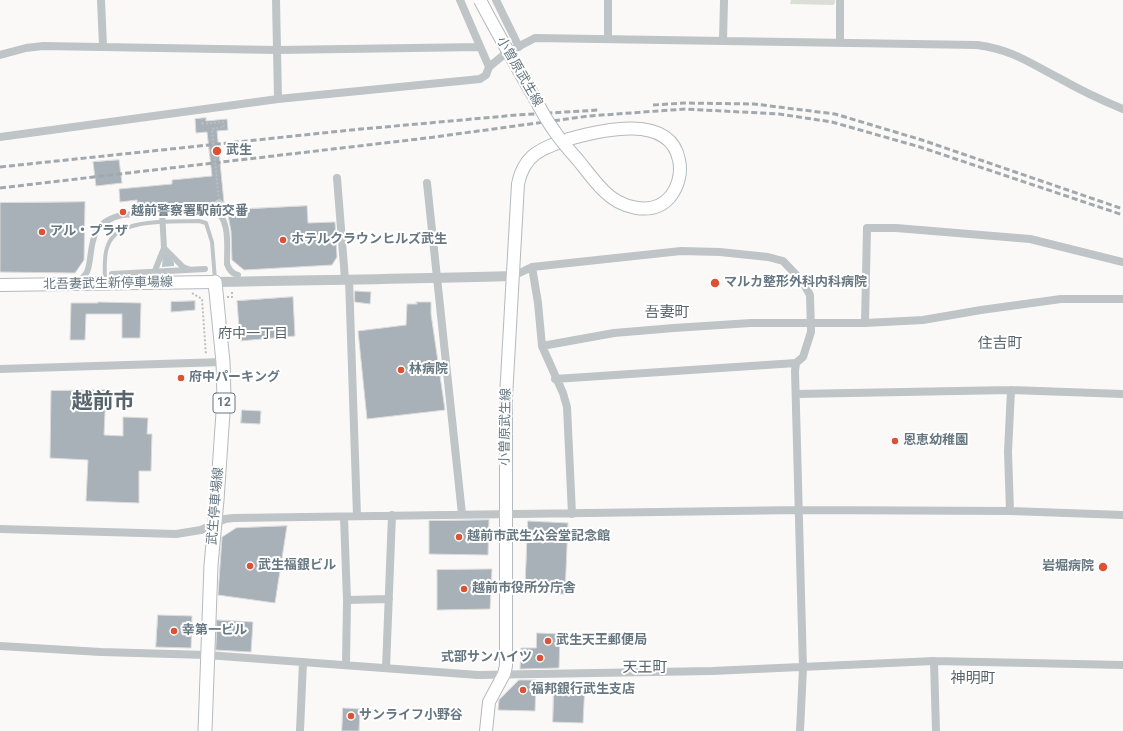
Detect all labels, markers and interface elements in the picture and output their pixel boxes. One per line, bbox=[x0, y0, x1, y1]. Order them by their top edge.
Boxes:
street label: 小曽原武生線 bbox=[493, 34, 545, 110]
place label: 武生 bbox=[226, 143, 252, 159]
marker: 武生 bbox=[211, 145, 223, 157]
place label: 越前警察署駅前交番 bbox=[131, 204, 248, 220]
marker: 越前警察署駅前交番 bbox=[118, 207, 128, 217]
place label: アル・プラザ bbox=[50, 224, 128, 240]
marker: アル・プラザ bbox=[37, 227, 47, 237]
place label: ホテルクラウンヒルズ武生 bbox=[291, 232, 447, 248]
marker: ホテルクラウンヒルズ武生 bbox=[278, 235, 288, 245]
street label: 北吾妻武生新停車場線 bbox=[43, 275, 173, 293]
place label: マルカ整形外科内科病院 bbox=[724, 275, 867, 291]
marker: マルカ整形外科内科病院 bbox=[709, 277, 721, 289]
district label: 吾妻町 bbox=[645, 304, 689, 322]
district label: 府中一丁目 bbox=[218, 326, 288, 342]
district label: 住吉町 bbox=[978, 335, 1022, 353]
place label: 林病院 bbox=[409, 362, 448, 378]
marker: 林病院 bbox=[396, 365, 406, 375]
place label: 府中パーキング bbox=[189, 370, 280, 386]
marker: 府中パーキング bbox=[176, 373, 186, 383]
street label: 小曽原武生線 bbox=[498, 388, 514, 466]
district label: 越前市 bbox=[72, 390, 134, 416]
road number: 12 bbox=[213, 393, 235, 413]
place label: 恩恵幼稚園 bbox=[903, 433, 968, 449]
marker: 恩恵幼稚園 bbox=[890, 436, 900, 446]
street label: 武生停車場線 bbox=[205, 466, 227, 546]
place label: 越前市武生公会堂記念館 bbox=[467, 529, 610, 545]
marker: 越前市武生公会堂記念館 bbox=[454, 532, 464, 542]
place label: 武生福銀ビル bbox=[258, 558, 336, 574]
place label: 岩堀病院 bbox=[1042, 559, 1094, 575]
marker: 武生福銀ビル bbox=[245, 561, 255, 571]
marker: 岩堀病院 bbox=[1097, 561, 1109, 573]
place label: 越前市役所分庁舎 bbox=[472, 581, 576, 597]
marker: 越前市役所分庁舎 bbox=[459, 584, 469, 594]
place label: 幸第一ビル bbox=[182, 623, 247, 639]
marker: 幸第一ビル bbox=[169, 626, 179, 636]
place label: 武生天王郵便局 bbox=[556, 633, 647, 649]
marker: 武生天王郵便局 bbox=[543, 636, 553, 646]
place label: 式部サンハイツ bbox=[441, 650, 532, 666]
marker: 式部サンハイツ bbox=[535, 653, 545, 663]
district label: 天王町 bbox=[623, 659, 667, 677]
district label: 神明町 bbox=[951, 670, 995, 688]
place label: 福邦銀行武生支店 bbox=[531, 682, 635, 698]
marker: 福邦銀行武生支店 bbox=[518, 685, 528, 695]
place label: サンライフ小野谷 bbox=[359, 708, 463, 724]
marker: サンライフ小野谷 bbox=[346, 711, 356, 721]

